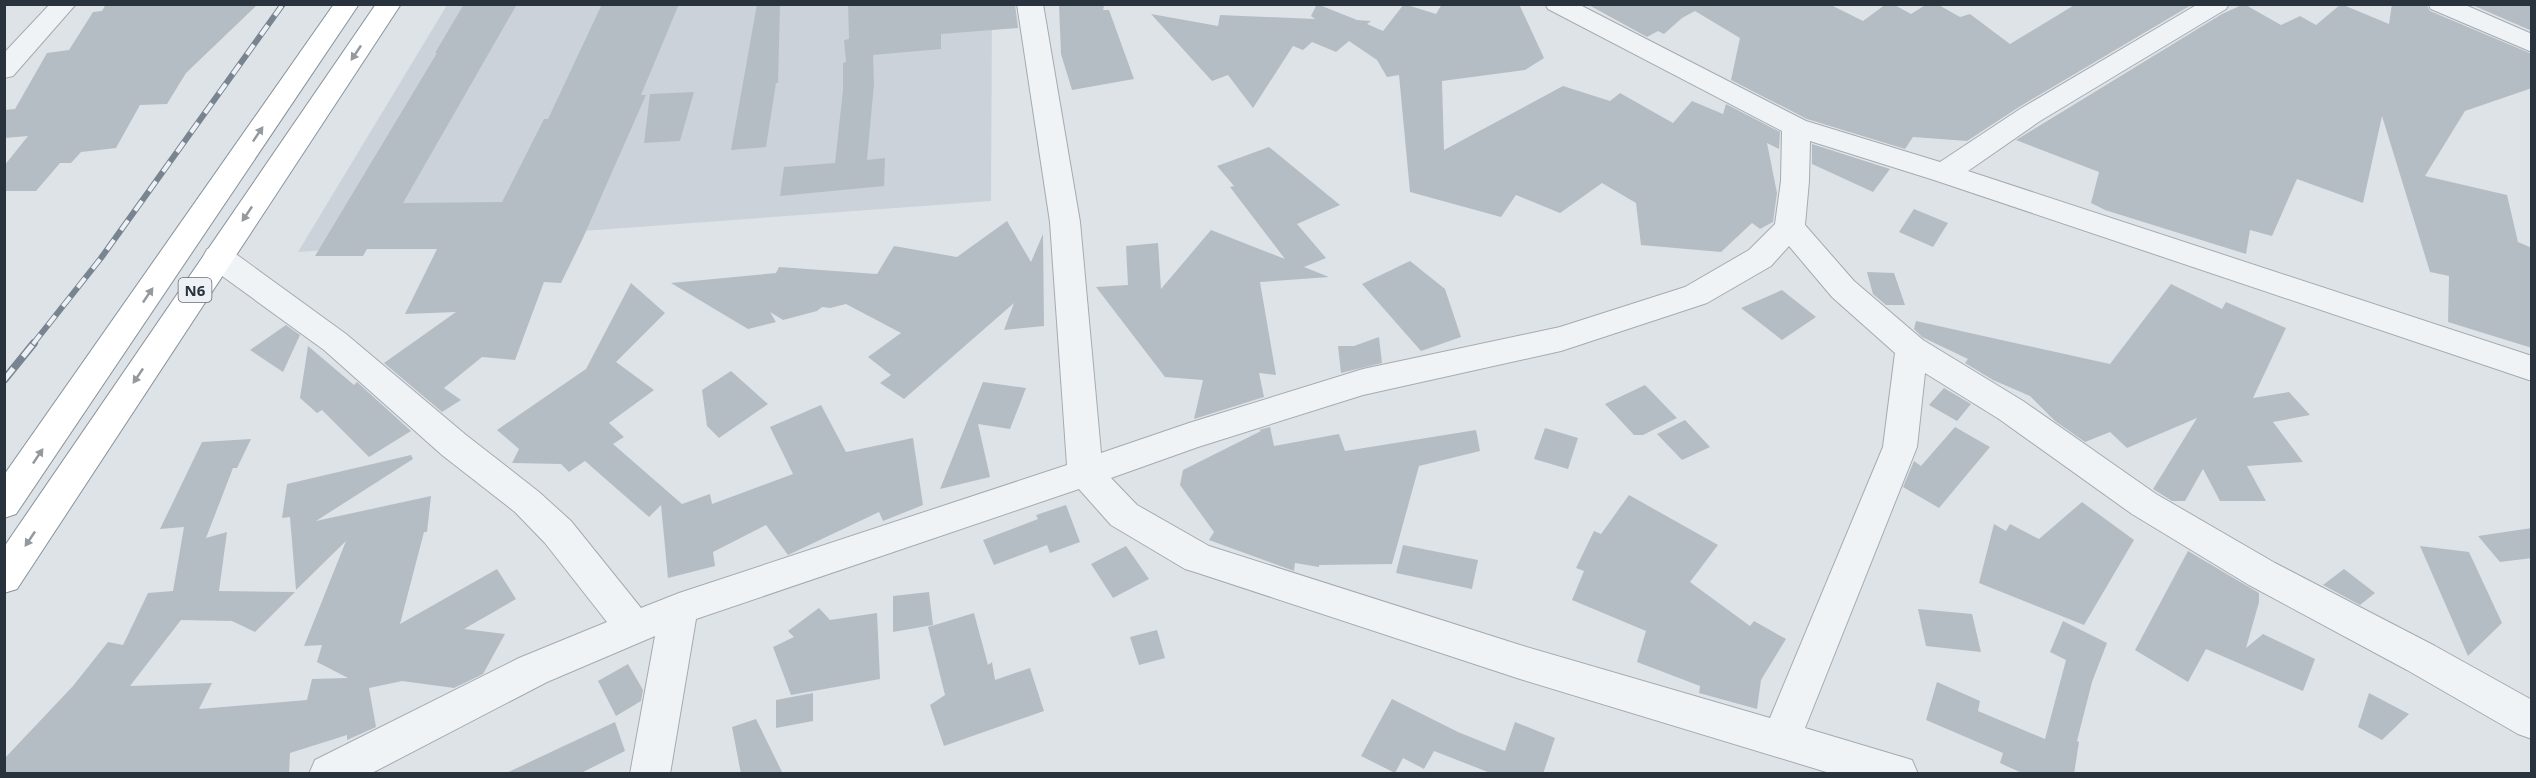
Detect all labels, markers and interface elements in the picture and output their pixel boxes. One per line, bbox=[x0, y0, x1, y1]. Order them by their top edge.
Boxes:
one-way arrow bbox=[351, 45, 362, 61]
one-way arrow bbox=[252, 127, 264, 143]
one-way arrow bbox=[241, 206, 253, 222]
road number: N6 bbox=[178, 278, 212, 302]
one-way arrow bbox=[142, 287, 153, 303]
one-way arrow bbox=[132, 368, 144, 384]
one-way arrow bbox=[32, 448, 43, 464]
one-way arrow bbox=[25, 531, 36, 547]

